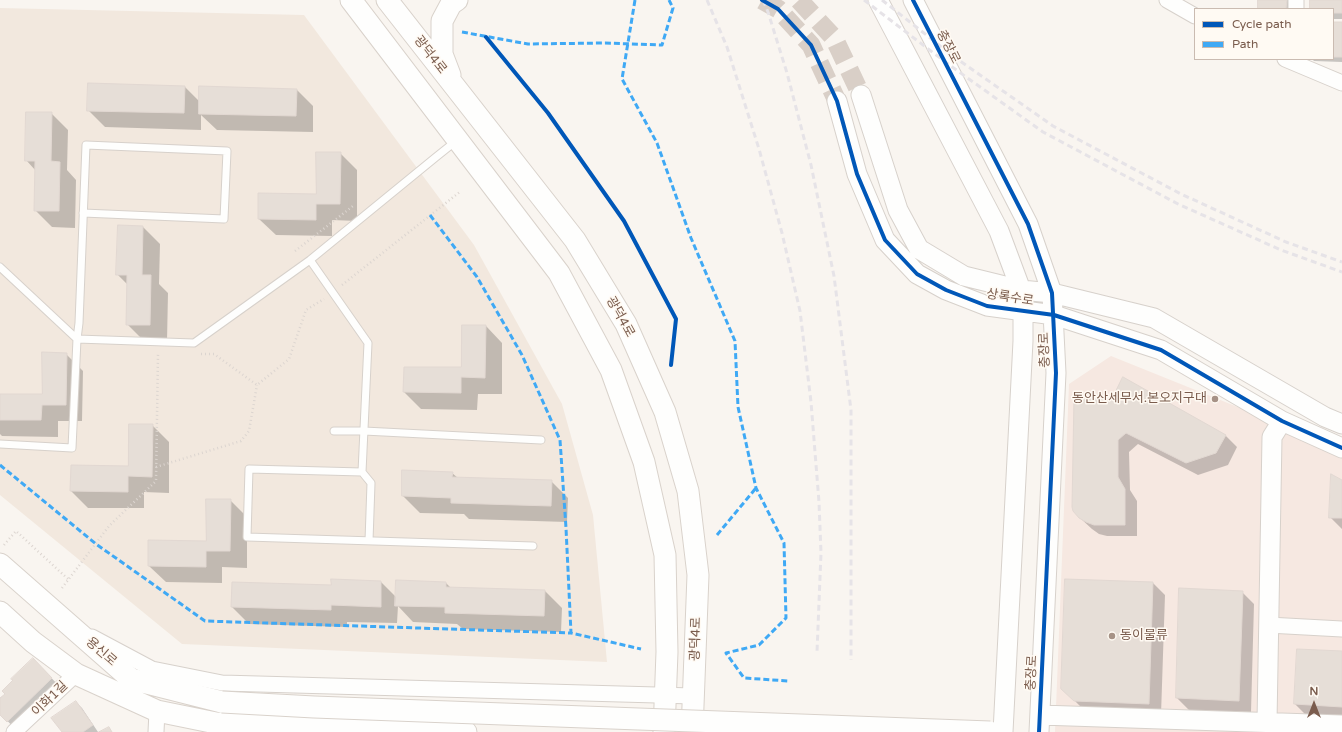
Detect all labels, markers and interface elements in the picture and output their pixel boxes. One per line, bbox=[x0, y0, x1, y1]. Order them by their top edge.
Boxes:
legend bbox=[1194, 8, 1334, 60]
text: Cycle path bbox=[1232, 17, 1291, 31]
street label: 충장로 bbox=[933, 27, 963, 67]
street label: 광덕4로 bbox=[410, 33, 450, 77]
text: Path bbox=[1232, 37, 1258, 51]
street label: 상록수로 bbox=[985, 287, 1035, 309]
street label: 광덕4로 bbox=[603, 294, 637, 340]
street label: 충장로 bbox=[1037, 332, 1053, 368]
place label: 동안산세무서.본오지구대 bbox=[1072, 391, 1207, 407]
marker: 동안산세무서.본오지구대 bbox=[1210, 394, 1220, 404]
street label: 광덕4로 bbox=[687, 617, 705, 661]
place label: 동이물류 bbox=[1120, 628, 1168, 644]
marker: 동이물류 bbox=[1107, 631, 1117, 641]
street label: 용신로 bbox=[82, 634, 120, 670]
street label: 충장로 bbox=[1023, 655, 1041, 691]
street label: 이화1길 bbox=[29, 678, 71, 720]
north arrow bbox=[1294, 684, 1334, 724]
text: N bbox=[1310, 685, 1318, 698]

